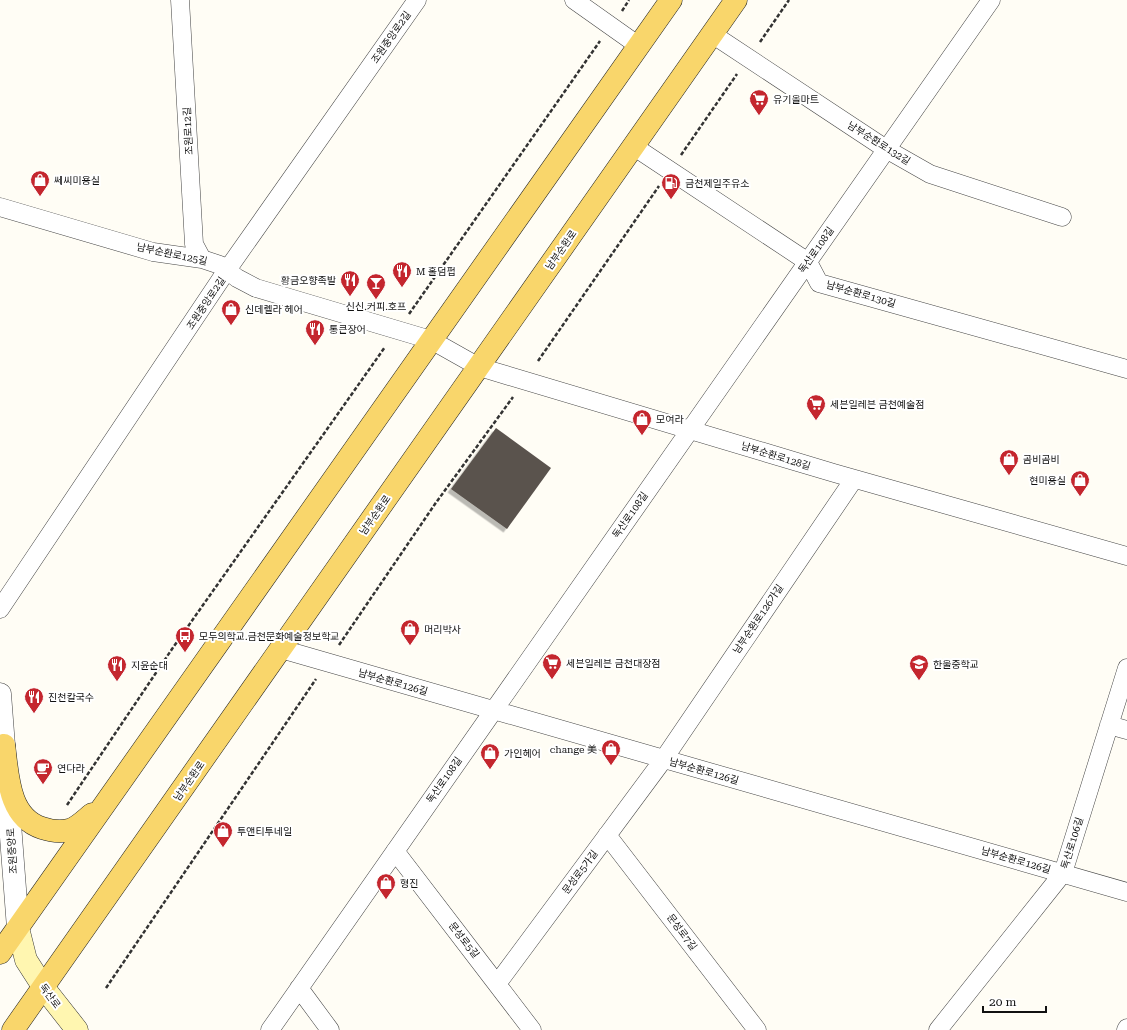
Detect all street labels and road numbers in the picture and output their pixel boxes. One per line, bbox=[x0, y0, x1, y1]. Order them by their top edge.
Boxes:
street label: 조원중앙로2길 bbox=[369, 9, 413, 65]
street label: 조원로12길 bbox=[181, 107, 195, 155]
street label: 남부순환로132길 bbox=[846, 119, 912, 167]
street label: 독산로108길 bbox=[796, 225, 836, 275]
street label: 남부순환로 bbox=[543, 228, 579, 272]
street label: 남부순환로125길 bbox=[136, 241, 208, 267]
street label: 조원중앙로2길 bbox=[184, 275, 228, 331]
street label: 남부순환로130길 bbox=[825, 279, 897, 309]
street label: 남부순환로128길 bbox=[740, 440, 812, 472]
street label: 독산로108길 bbox=[610, 490, 650, 540]
street label: 남부순환로 bbox=[357, 493, 393, 537]
street label: 남부순환로126가길 bbox=[731, 582, 785, 656]
street label: 남부순환로126길 bbox=[357, 667, 429, 697]
street label: 독산로108길 bbox=[424, 755, 464, 805]
street label: 남부순환로126길 bbox=[668, 756, 740, 786]
street label: 남부순환로 bbox=[171, 759, 207, 803]
street label: 독산로106길 bbox=[1059, 816, 1085, 870]
street label: 조원중앙로 bbox=[5, 828, 19, 874]
street label: 남부순환로126길 bbox=[980, 845, 1052, 875]
street label: 문성로5가길 bbox=[560, 848, 600, 896]
street label: 문성로7길 bbox=[665, 912, 699, 952]
street label: 문성로5길 bbox=[447, 920, 481, 960]
street label: 독산로 bbox=[37, 982, 63, 1010]

